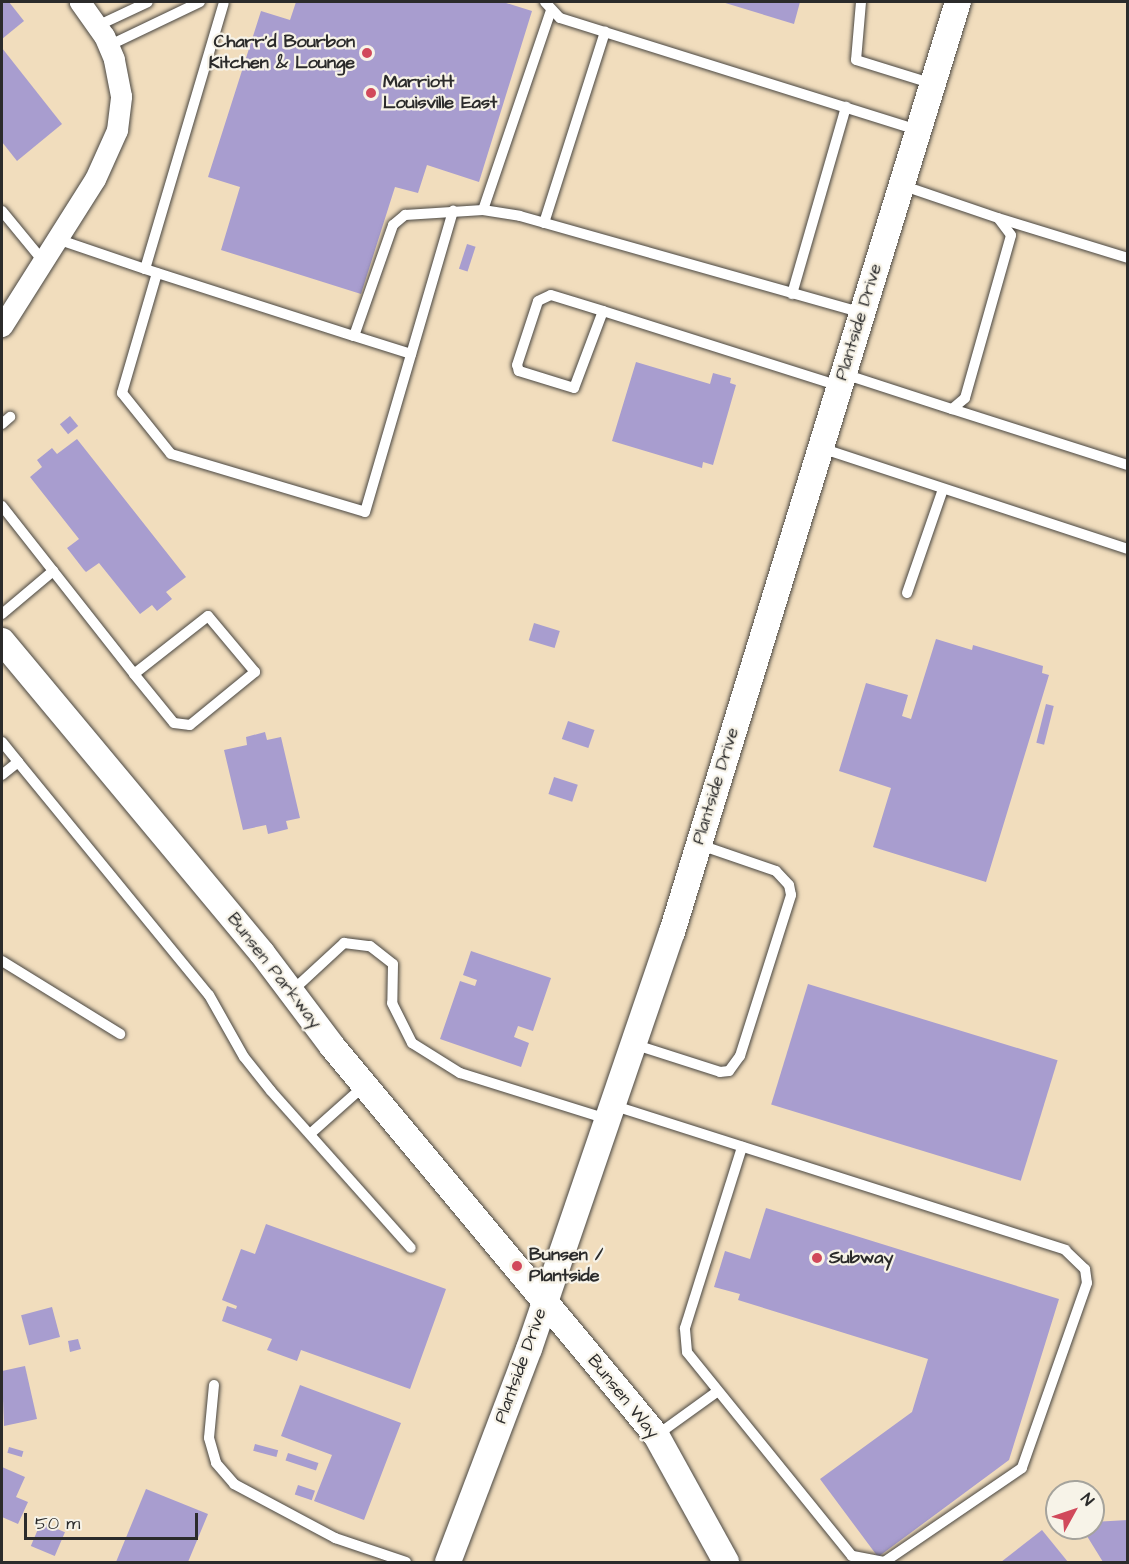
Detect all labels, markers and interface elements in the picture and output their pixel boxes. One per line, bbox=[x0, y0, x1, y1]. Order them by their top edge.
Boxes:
place label: Charr'd Bourbon Kitchen & Lounge bbox=[209, 32, 355, 74]
marker: Charr'd Bourbon Kitchen & Lounge bbox=[360, 46, 374, 60]
place label: Marriott Louisville East bbox=[383, 72, 497, 115]
marker: Marriott Louisville East bbox=[364, 86, 378, 100]
street label: Plantside Drive bbox=[831, 261, 887, 383]
street label: Plantside Drive bbox=[688, 725, 744, 847]
street label: Bunsen Parkway bbox=[222, 909, 326, 1033]
place label: Bunsen / Plantside bbox=[529, 1245, 603, 1288]
place label: Subway bbox=[829, 1247, 893, 1269]
marker: Subway bbox=[810, 1251, 824, 1265]
marker: Bunsen / Plantside bbox=[510, 1259, 524, 1273]
street label: Plantside Drive bbox=[490, 1305, 552, 1427]
street label: Bunsen Way bbox=[583, 1351, 663, 1443]
north arrow bbox=[1045, 1480, 1105, 1540]
text: N bbox=[1076, 1489, 1099, 1511]
scale bar bbox=[27, 1501, 201, 1539]
text: 50 m bbox=[35, 1511, 80, 1536]

